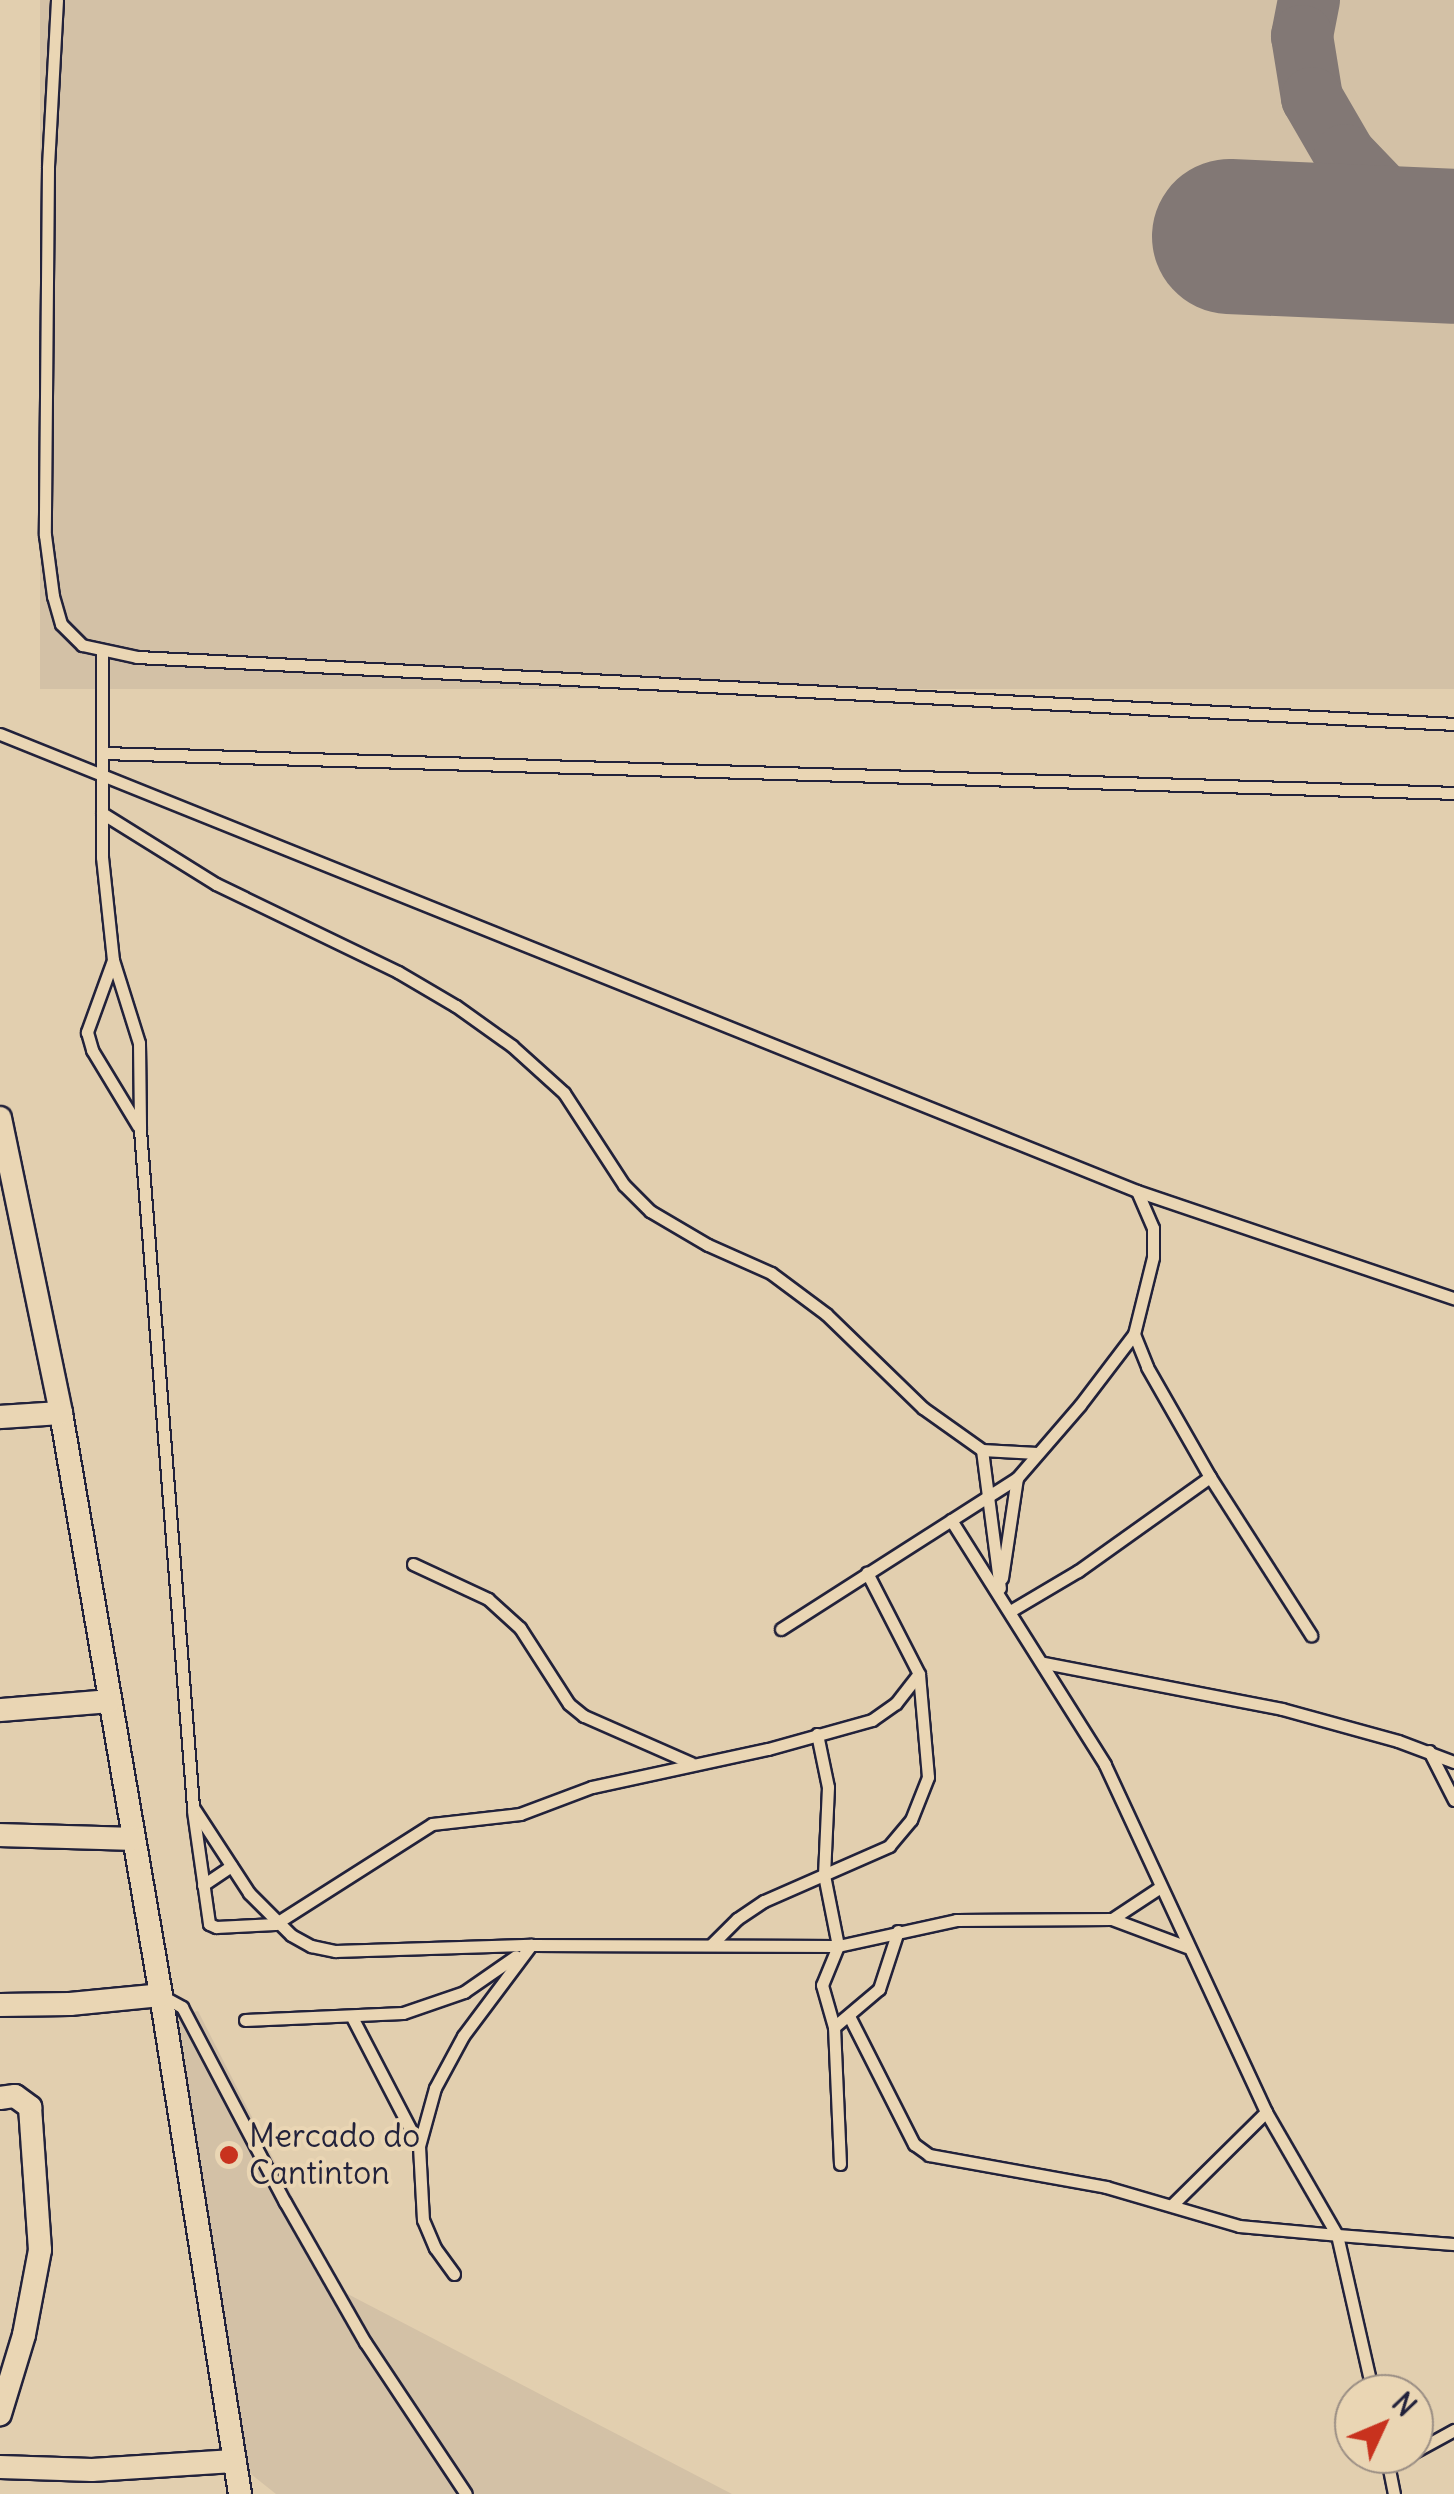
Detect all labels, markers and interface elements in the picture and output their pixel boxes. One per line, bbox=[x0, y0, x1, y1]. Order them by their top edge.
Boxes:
place label: Mercado do Cantinton bbox=[249, 2118, 420, 2193]
marker: Mercado do Cantinton bbox=[218, 2144, 240, 2166]
north arrow bbox=[1334, 2374, 1434, 2474]
text: N bbox=[1384, 2385, 1424, 2424]

